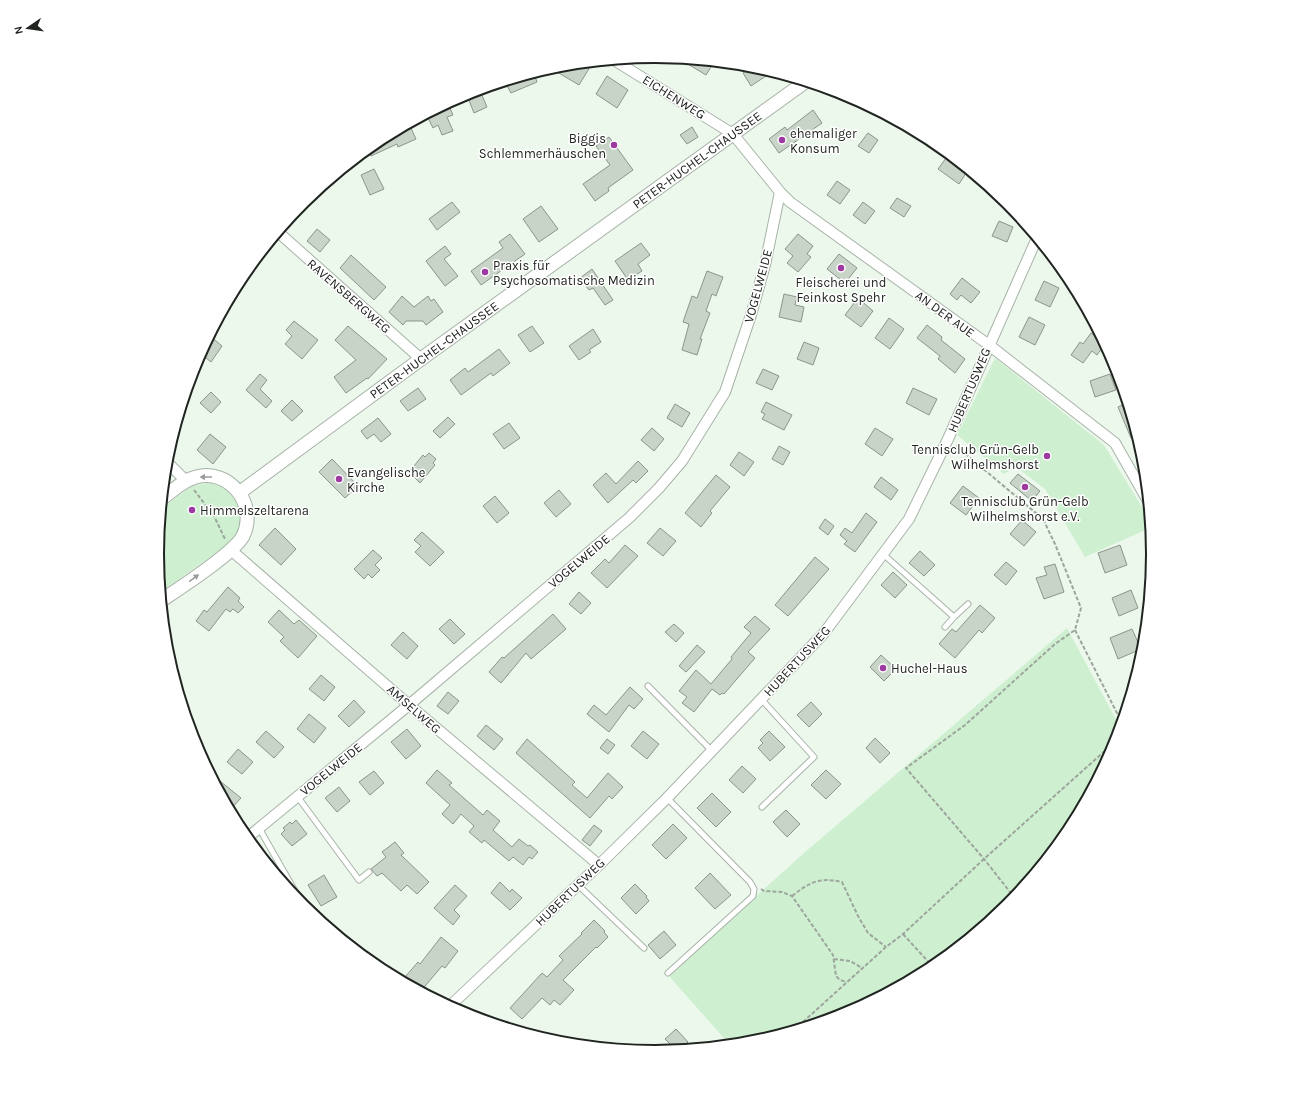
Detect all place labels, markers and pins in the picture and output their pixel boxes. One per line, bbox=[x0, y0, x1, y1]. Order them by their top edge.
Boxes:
place label: ehemaliger Konsum bbox=[790, 126, 857, 156]
place label: Biggis Schlemmerhäuschen bbox=[479, 131, 606, 161]
marker: ehemaliger Konsum bbox=[777, 135, 787, 145]
marker: Biggis Schlemmerhäuschen bbox=[609, 140, 619, 150]
place label: Praxis für Psychosomatische Medizin bbox=[493, 258, 655, 288]
marker: Fleischerei und Feinkost Spehr bbox=[836, 263, 846, 273]
marker: Praxis für Psychosomatische Medizin bbox=[480, 267, 490, 277]
place label: Fleischerei und Feinkost Spehr bbox=[796, 275, 886, 305]
place label: Tennisclub Grün-Gelb Wilhelmshorst bbox=[912, 442, 1039, 472]
marker: Tennisclub Grün-Gelb Wilhelmshorst bbox=[1042, 451, 1052, 461]
place label: Evangelische Kirche bbox=[347, 465, 426, 495]
marker: Evangelische Kirche bbox=[334, 474, 344, 484]
marker: Tennisclub Grün-Gelb Wilhelmshorst e.V. bbox=[1020, 482, 1030, 492]
place label: Tennisclub Grün-Gelb Wilhelmshorst e.V. bbox=[961, 494, 1089, 524]
place label: Himmelszeltarena bbox=[200, 503, 309, 518]
marker: Himmelszeltarena bbox=[187, 505, 197, 515]
place label: Huchel-Haus bbox=[891, 661, 968, 676]
marker: Huchel-Haus bbox=[878, 663, 888, 673]

